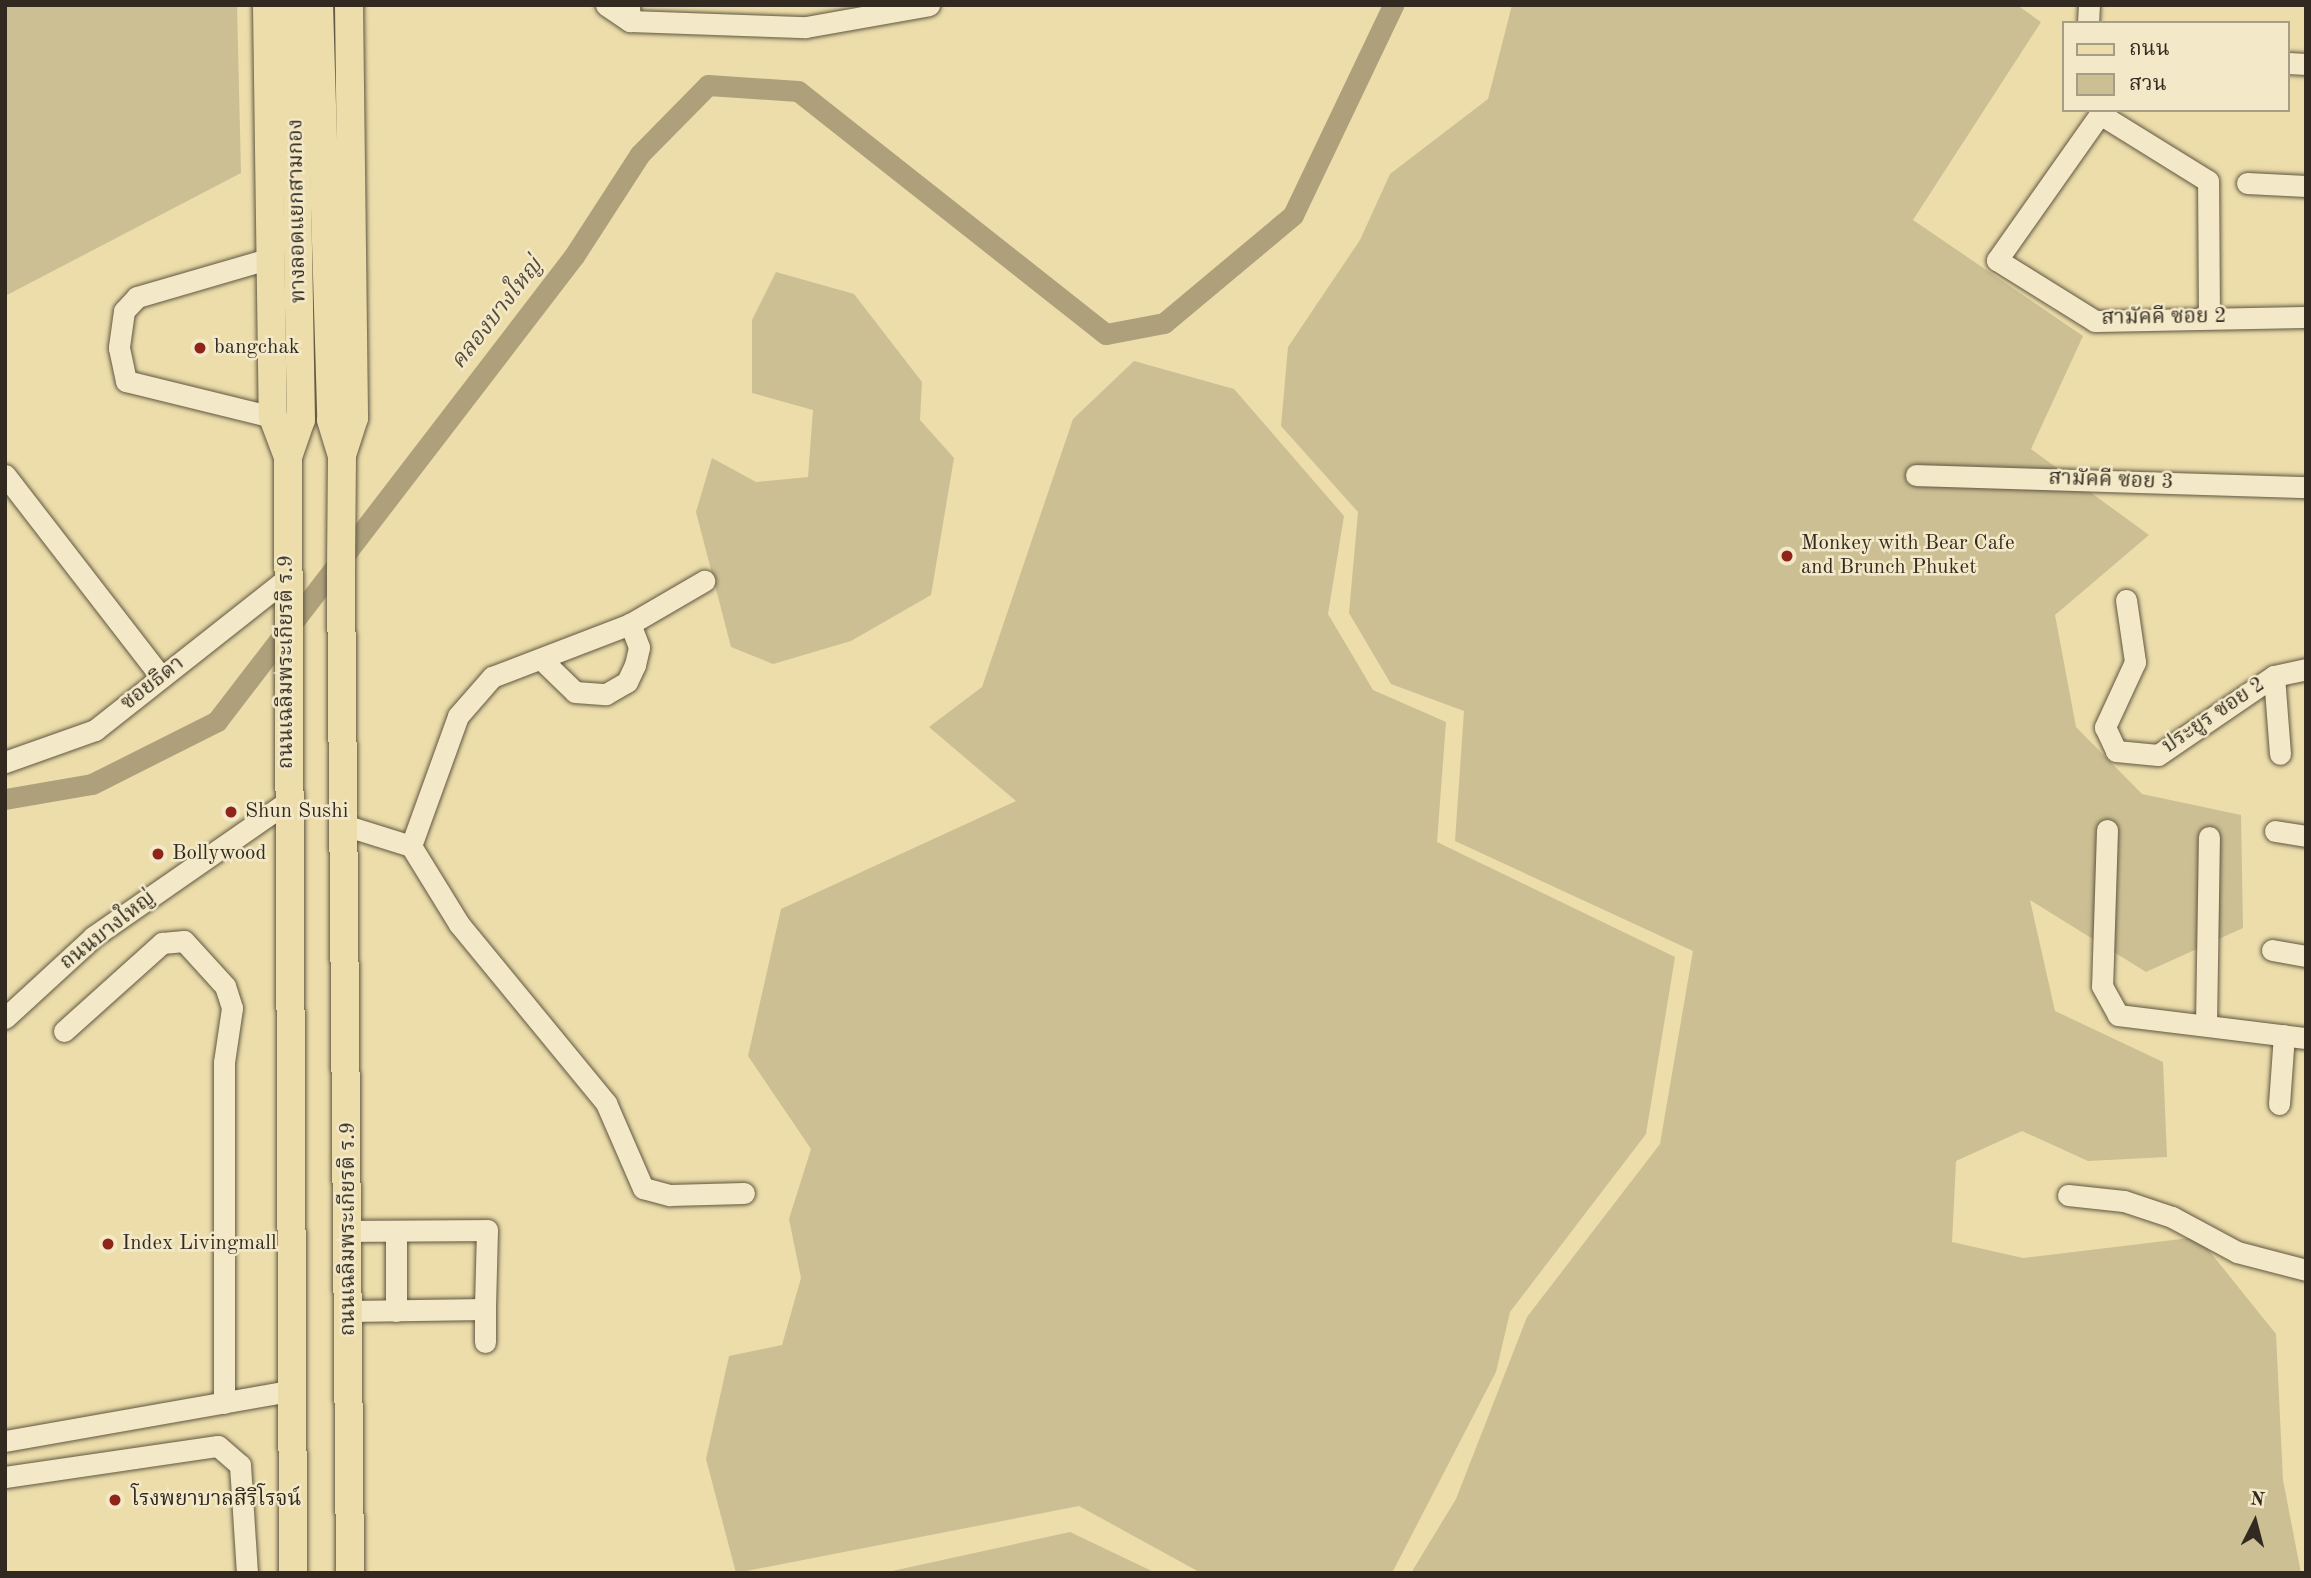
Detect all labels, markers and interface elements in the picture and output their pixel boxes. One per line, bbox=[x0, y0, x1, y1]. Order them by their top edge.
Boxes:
legend bbox=[2062, 21, 2290, 112]
text: ถนน bbox=[2129, 39, 2170, 60]
text: สวน bbox=[2129, 74, 2167, 95]
street label: ทางลอดแยกสามกอง bbox=[284, 119, 312, 303]
water label: คลองบางใหญ่ bbox=[445, 253, 549, 375]
street label: สามัคคี ซอย 2 bbox=[2101, 304, 2227, 332]
place label: bangchak bbox=[214, 335, 300, 361]
marker: bangchak bbox=[192, 340, 208, 356]
street label: สามัคคี ซอย 3 bbox=[2048, 466, 2174, 496]
place label: Monkey with Bear Cafe and Brunch Phuket bbox=[1801, 531, 2015, 581]
marker: Monkey with Bear Cafe and Brunch Phuket bbox=[1779, 548, 1795, 564]
street label: ถนนเฉลิมพระเกียรติ ร.9 bbox=[274, 555, 300, 769]
street label: ซอยธิดา bbox=[116, 652, 190, 716]
street label: ประยูร ซอย 2 bbox=[2158, 672, 2270, 760]
place label: Shun Sushi bbox=[245, 799, 348, 825]
marker: Shun Sushi bbox=[223, 804, 239, 820]
place label: Bollywood bbox=[172, 841, 266, 867]
marker: Bollywood bbox=[150, 846, 166, 862]
street label: ถนนบางใหญ่ bbox=[56, 886, 160, 976]
street label: ถนนเฉลิมพระเกียรติ ร.9 bbox=[336, 1122, 362, 1336]
place label: Index Livingmall bbox=[122, 1231, 277, 1257]
marker: Index Livingmall bbox=[100, 1236, 116, 1252]
place label: โรงพยาบาลสิริโรจน์ bbox=[131, 1487, 301, 1513]
north arrow bbox=[2220, 1487, 2290, 1557]
marker: โรงพยาบาลสิริโรจน์ bbox=[105, 1490, 125, 1510]
text: N bbox=[2249, 1490, 2265, 1511]

